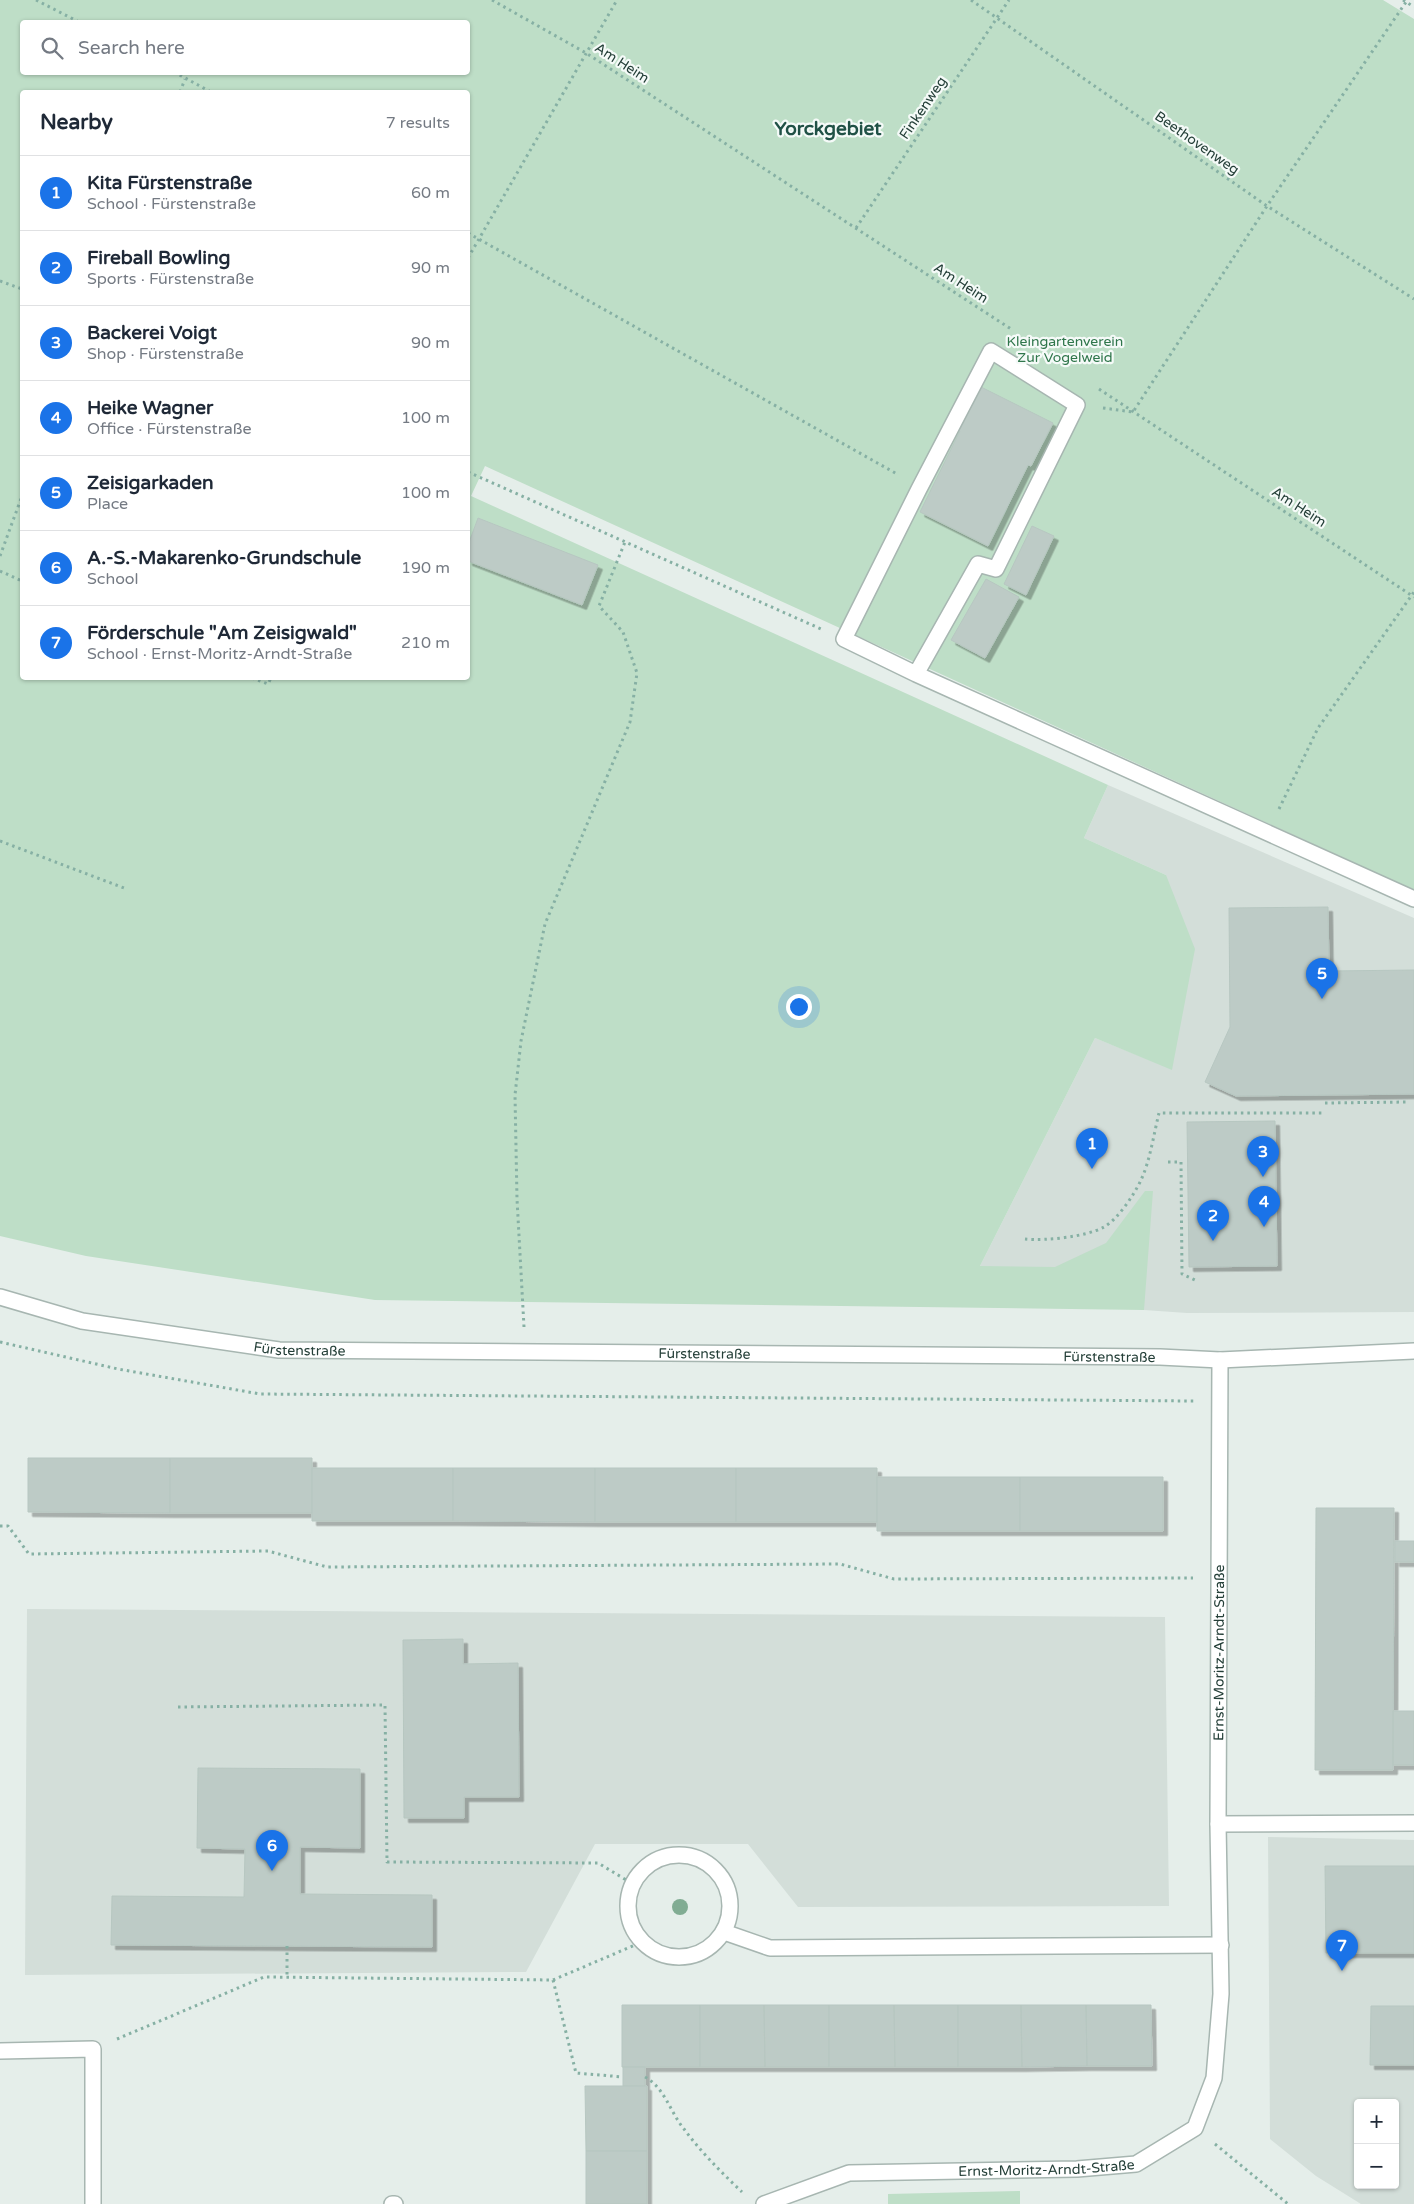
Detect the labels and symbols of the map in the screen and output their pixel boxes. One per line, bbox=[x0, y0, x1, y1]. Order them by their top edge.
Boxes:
street label: Am Heim bbox=[592, 39, 652, 87]
street label: Finkenweg bbox=[896, 73, 950, 143]
street label: Beethovenweg bbox=[1152, 108, 1242, 178]
district label: Yorckgebiet bbox=[774, 118, 882, 141]
street label: Am Heim bbox=[931, 259, 991, 307]
park label: Kleingartenverein Zur Vogelweid bbox=[1007, 333, 1123, 366]
street label: Am Heim bbox=[1269, 483, 1329, 531]
pin: 5 bbox=[1306, 958, 1338, 999]
your location bbox=[786, 994, 812, 1020]
pin: 1 bbox=[1076, 1128, 1108, 1169]
pin: 3 bbox=[1247, 1136, 1279, 1177]
pin: 4 bbox=[1248, 1186, 1280, 1227]
pin: 2 bbox=[1197, 1200, 1229, 1241]
street label: Fürstenstraße bbox=[252, 1338, 346, 1359]
street label: Fürstenstraße bbox=[658, 1345, 751, 1362]
street label: Fürstenstraße bbox=[1063, 1348, 1156, 1365]
street label: Ernst-Moritz-Arndt-Straße bbox=[1210, 1564, 1228, 1741]
pin: 6 bbox=[256, 1830, 288, 1871]
pin: 7 bbox=[1326, 1930, 1358, 1971]
street label: Ernst-Moritz-Arndt-Straße bbox=[958, 2156, 1135, 2180]

